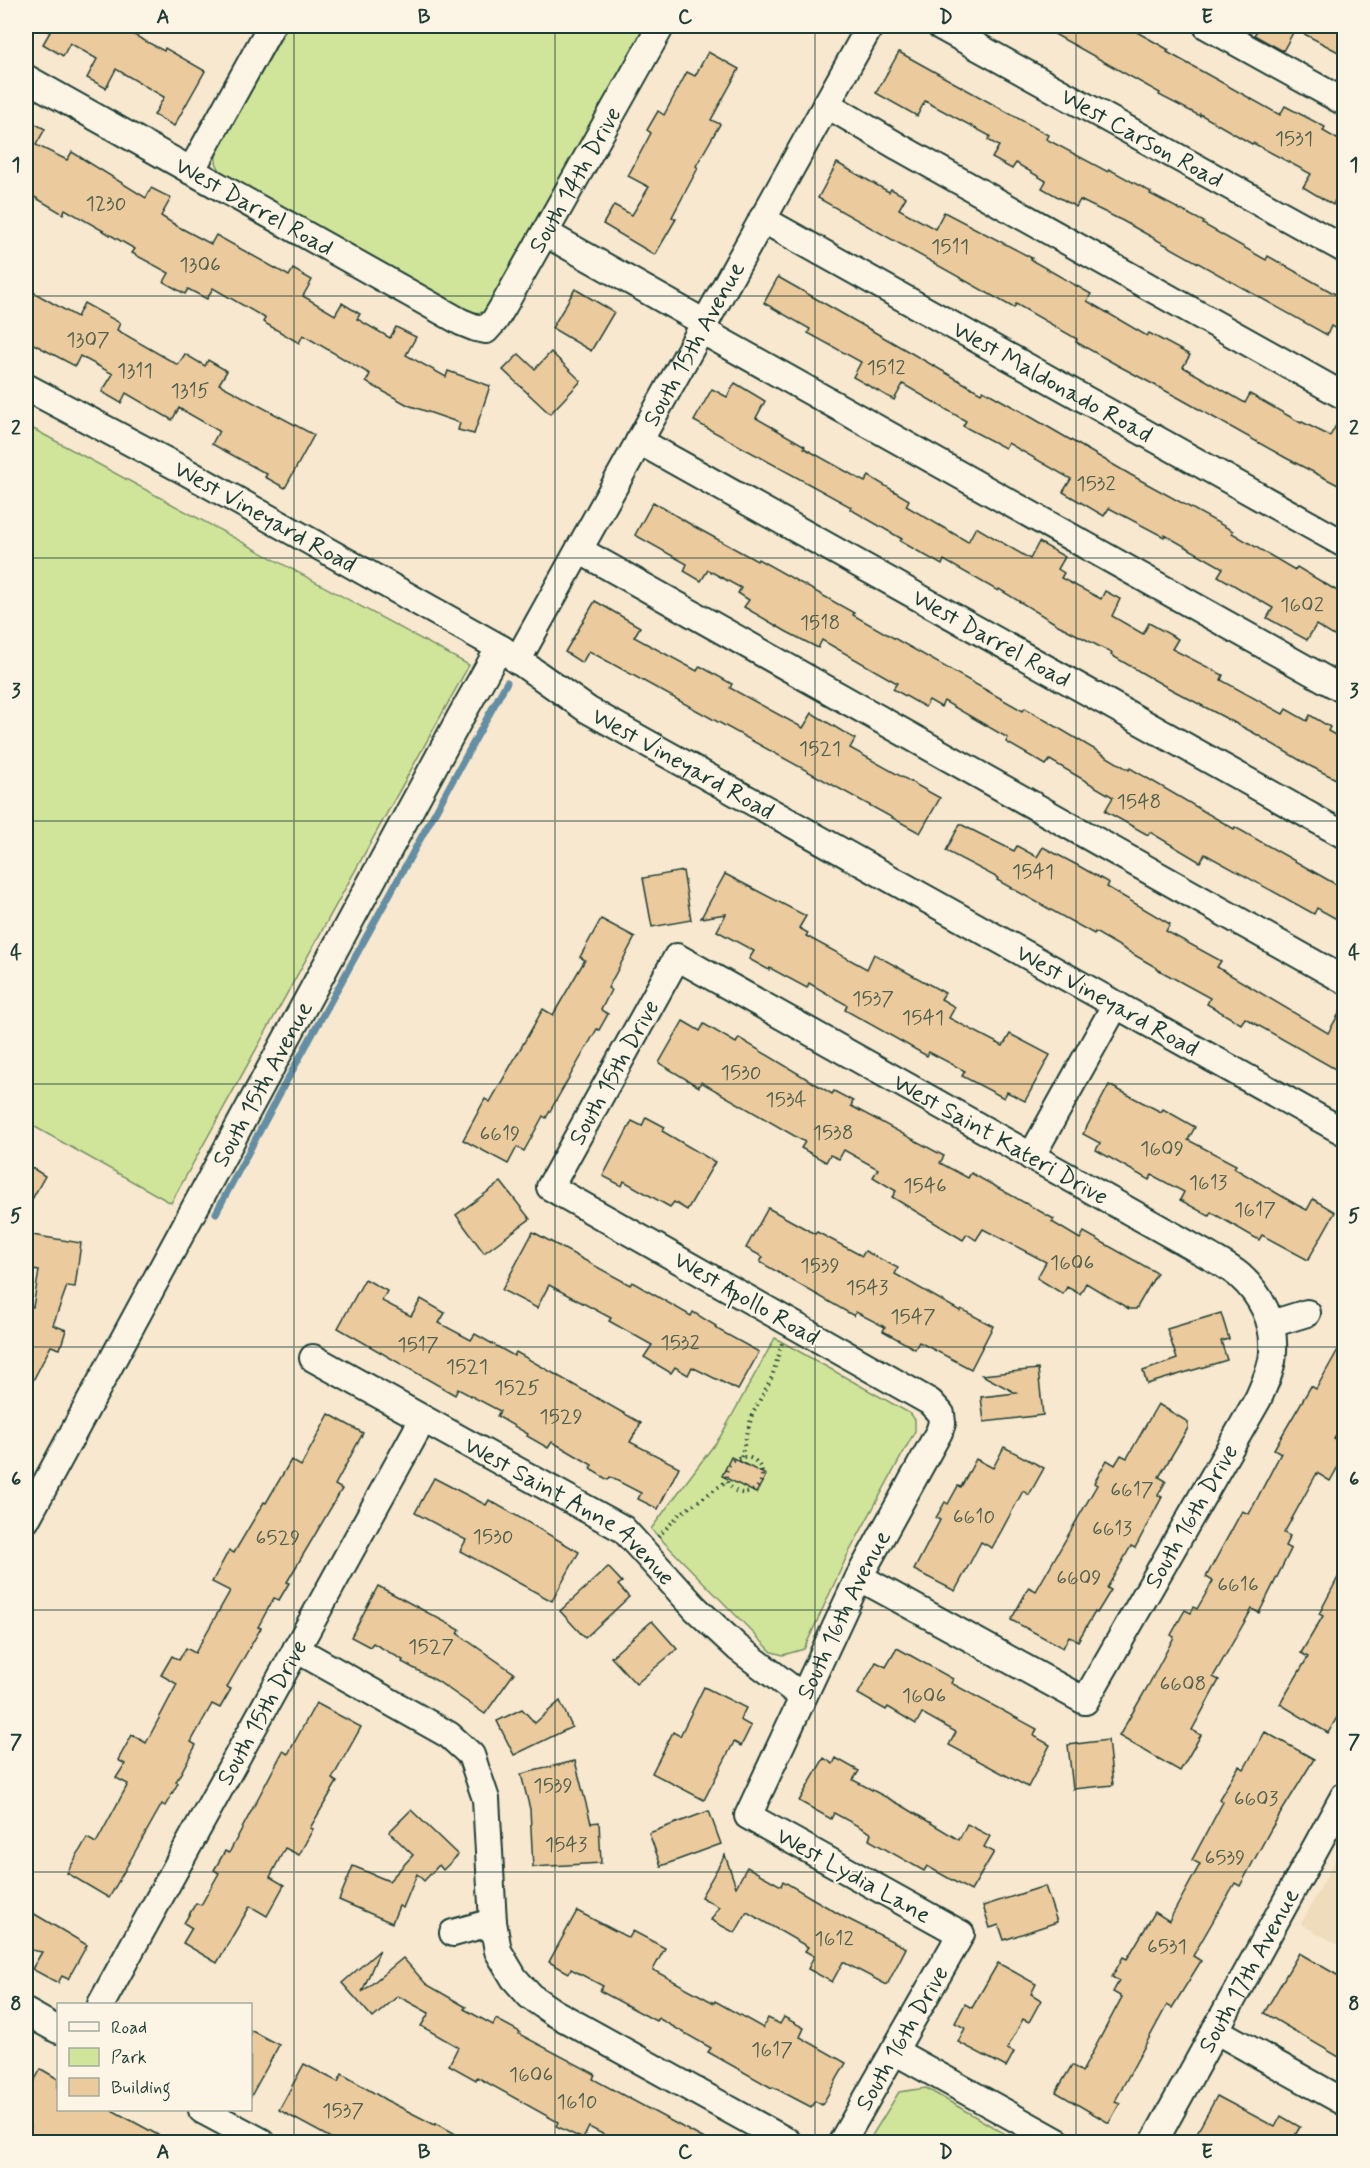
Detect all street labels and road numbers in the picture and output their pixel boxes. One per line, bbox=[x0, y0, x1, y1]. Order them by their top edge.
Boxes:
street label: West Carson Road bbox=[1055, 82, 1228, 196]
street label: South 14th Drive bbox=[522, 101, 629, 259]
street label: West Darrel Road bbox=[169, 151, 338, 264]
street label: South 15th Avenue bbox=[636, 256, 753, 432]
street label: West Maldonado Road bbox=[947, 314, 1157, 451]
street label: West Vineyard Road bbox=[168, 454, 361, 581]
street label: West Darrel Road bbox=[906, 583, 1076, 696]
street label: West Vineyard Road bbox=[586, 701, 779, 828]
street label: West Vineyard Road bbox=[1010, 938, 1204, 1065]
street label: South 15th Drive bbox=[562, 995, 667, 1151]
street label: South 15th Avenue bbox=[206, 996, 321, 1173]
street label: West Saint Kateri Drive bbox=[887, 1068, 1113, 1213]
street label: West Apollo Road bbox=[666, 1245, 825, 1356]
street label: West Saint Anne Avenue bbox=[458, 1430, 681, 1593]
street label: South 16th Drive bbox=[1138, 1439, 1246, 1595]
street label: South 16th Avenue bbox=[790, 1525, 899, 1705]
street label: South 15th Drive bbox=[210, 1635, 315, 1791]
street label: West Lydia Lane bbox=[770, 1821, 936, 1932]
street label: South 17th Avenue bbox=[1192, 1883, 1307, 2059]
street label: South 16th Drive bbox=[849, 1961, 957, 2117]

